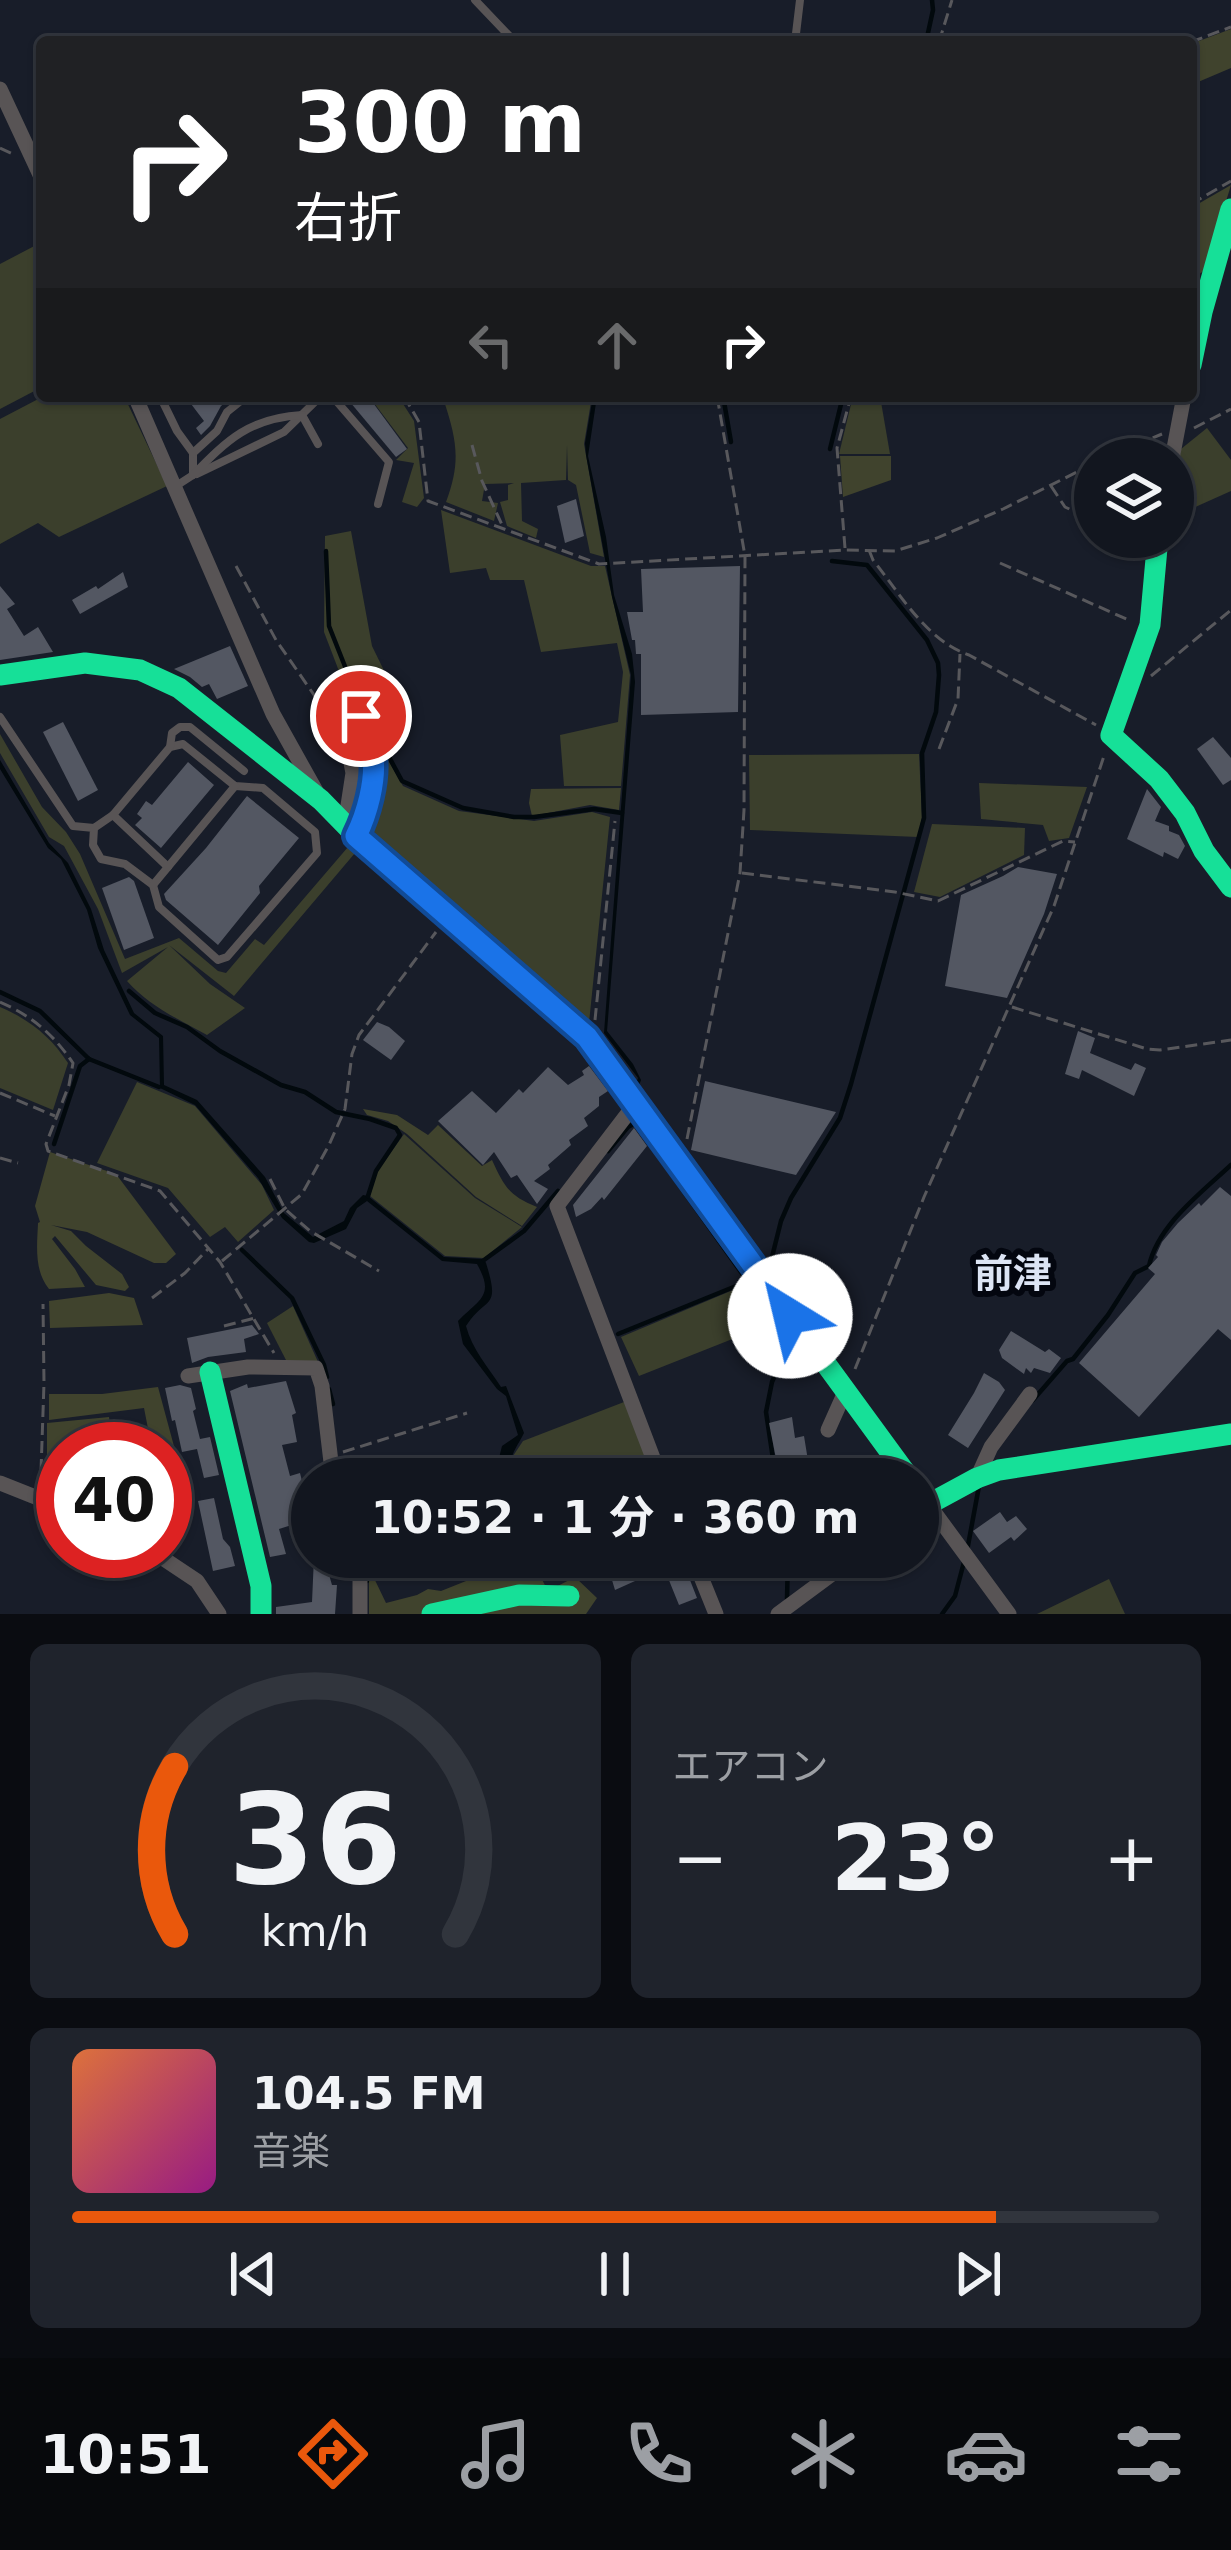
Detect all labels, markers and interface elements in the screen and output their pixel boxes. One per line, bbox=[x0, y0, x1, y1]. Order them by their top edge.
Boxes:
text: 300 m bbox=[294, 74, 586, 172]
icon: right bbox=[96, 84, 252, 240]
text: 右折 bbox=[294, 187, 402, 250]
icon: left bbox=[458, 312, 524, 378]
icon: ahead bbox=[584, 312, 650, 378]
icon: right bbox=[710, 312, 776, 378]
map controls bbox=[1074, 438, 1194, 558]
button: layers bbox=[1074, 438, 1194, 558]
pin bbox=[310, 665, 412, 767]
icon: arrive bbox=[328, 683, 394, 749]
district label: 前津 bbox=[974, 1251, 1052, 1296]
position arrow bbox=[727, 1253, 853, 1379]
speed limit sign: 40 bbox=[36, 1422, 192, 1578]
text: 10:52 · 1 分 · 360 m bbox=[371, 1491, 859, 1544]
text: エアコン bbox=[673, 1744, 829, 1789]
text: 36 bbox=[228, 1767, 402, 1912]
text: 23° bbox=[831, 1806, 1001, 1911]
text: − bbox=[673, 1820, 728, 1897]
text: + bbox=[1104, 1820, 1159, 1897]
text: km/h bbox=[261, 1906, 369, 1956]
text: 104.5 FM bbox=[252, 2067, 486, 2120]
text: 音楽 bbox=[252, 2129, 330, 2174]
icon: previous bbox=[220, 2241, 286, 2307]
icon: pause bbox=[582, 2241, 648, 2307]
icon: next bbox=[945, 2241, 1011, 2307]
icon: directions bbox=[291, 2412, 375, 2496]
icon: music bbox=[454, 2412, 538, 2496]
icon: phone bbox=[617, 2412, 701, 2496]
icon: climate bbox=[781, 2412, 865, 2496]
icon: car bbox=[944, 2412, 1028, 2496]
icon: filters bbox=[1107, 2412, 1191, 2496]
text: 10:51 bbox=[40, 2423, 212, 2486]

